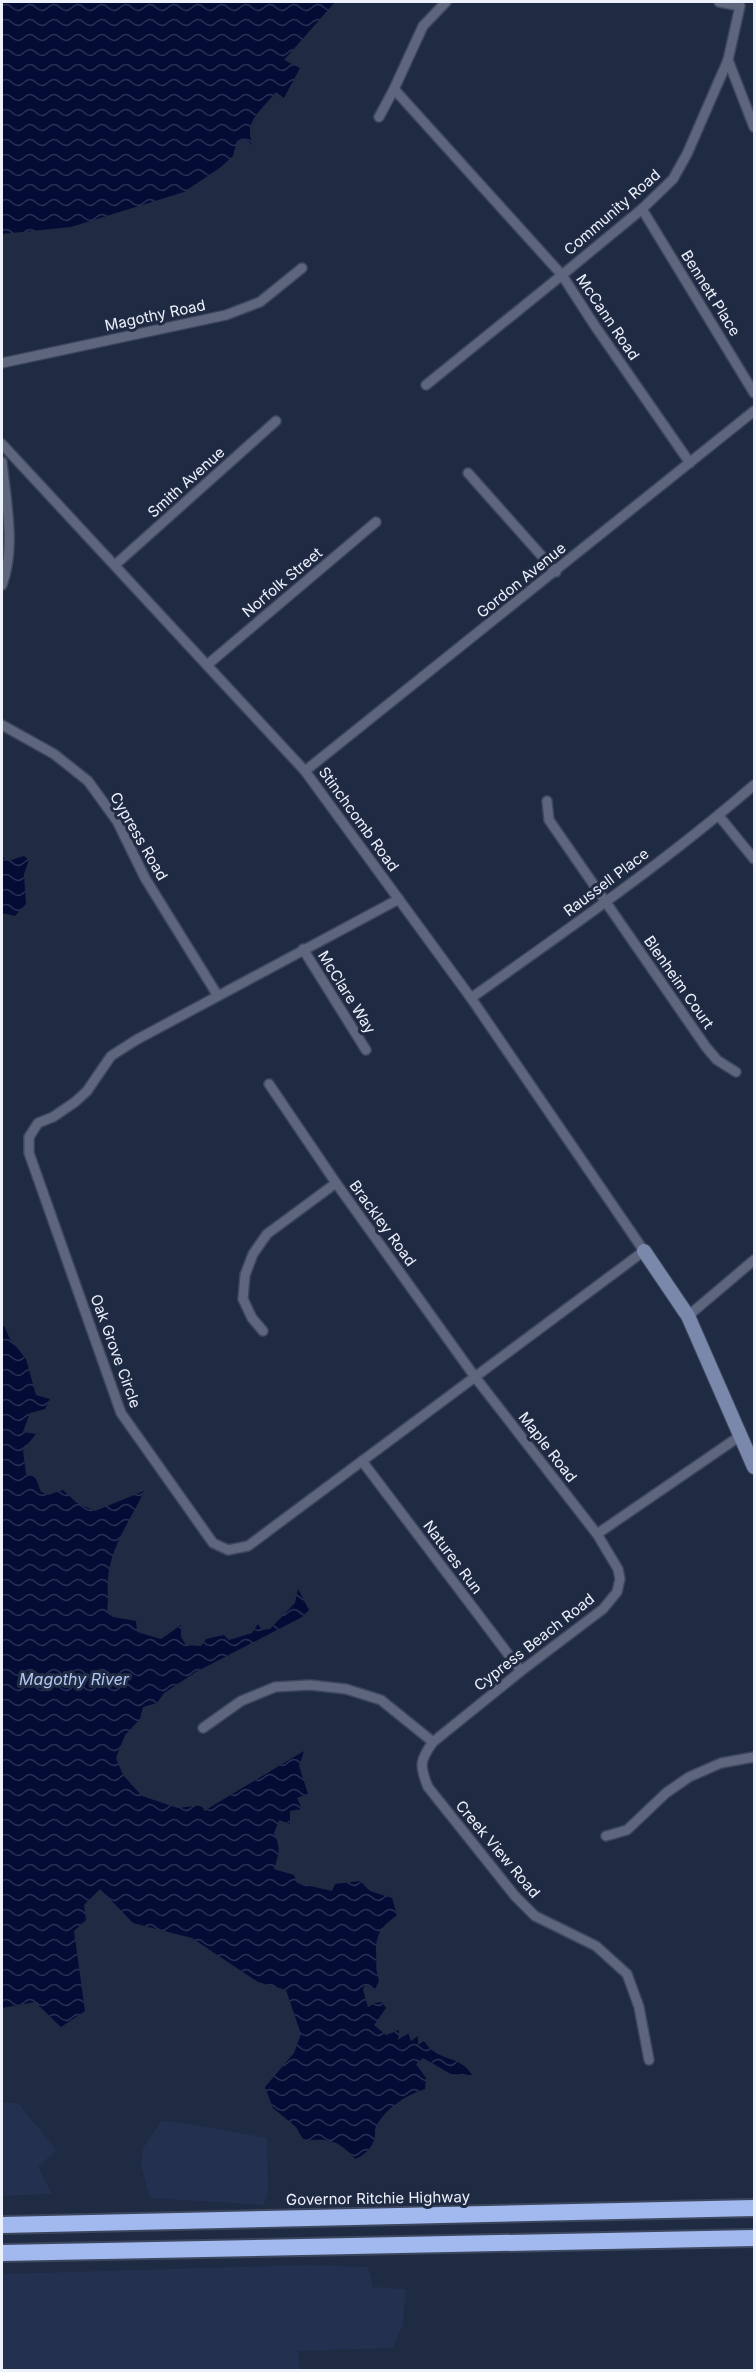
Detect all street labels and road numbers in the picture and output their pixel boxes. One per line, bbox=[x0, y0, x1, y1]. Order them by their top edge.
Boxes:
street label: Community Road bbox=[560, 165, 664, 259]
street label: Bennett Place bbox=[677, 247, 745, 339]
street label: McCann Road bbox=[572, 270, 644, 364]
street label: Magothy Road bbox=[103, 295, 207, 335]
street label: Smith Avenue bbox=[144, 442, 228, 522]
street label: Gordon Avenue bbox=[472, 538, 570, 622]
street label: Norfolk Street bbox=[238, 543, 326, 621]
street label: Stinchcomb Road bbox=[315, 763, 403, 875]
street label: Cypress Road bbox=[106, 788, 172, 884]
street label: Raussell Place bbox=[560, 844, 652, 920]
street label: Blenheim Court bbox=[640, 932, 718, 1032]
street label: McClare Way bbox=[314, 947, 380, 1037]
street label: Brackley Road bbox=[345, 1176, 421, 1270]
street label: Oak Grove Circle bbox=[87, 1292, 145, 1410]
street label: Maple Road bbox=[515, 1408, 581, 1486]
street label: Natures Run bbox=[419, 1516, 487, 1598]
street label: Cypress Beach Road bbox=[470, 1589, 598, 1695]
street label: Creek View Road bbox=[452, 1796, 544, 1902]
street label: Governor Ritchie Highway bbox=[286, 2187, 471, 2209]

